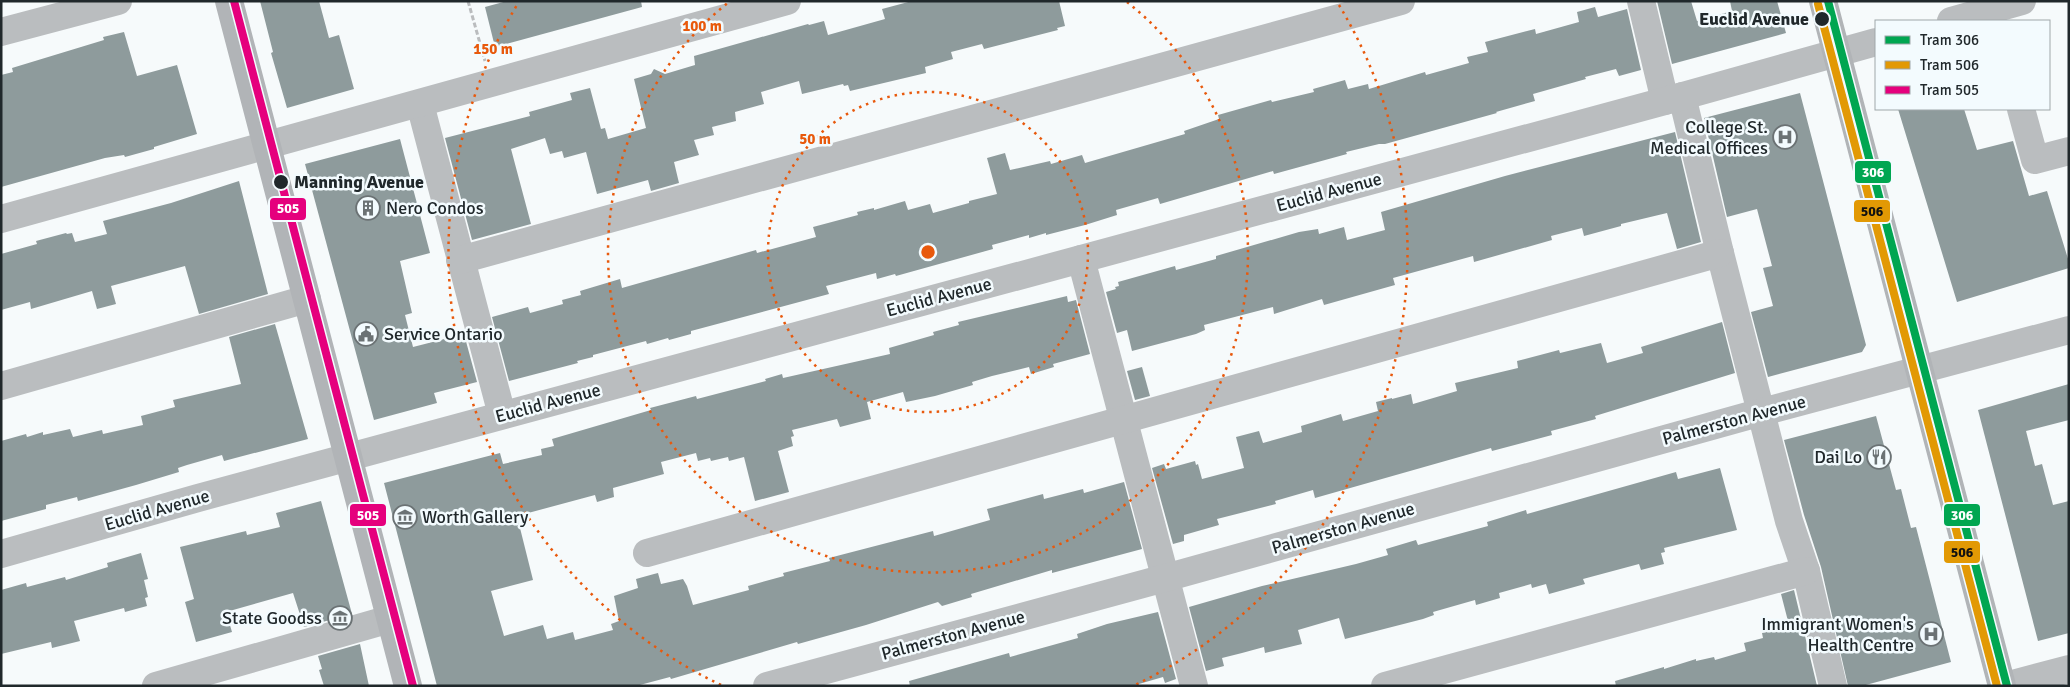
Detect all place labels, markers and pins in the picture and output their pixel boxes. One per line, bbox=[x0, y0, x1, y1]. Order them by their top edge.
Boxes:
place label: Euclid Avenue bbox=[1699, 8, 1809, 30]
marker: Euclid Avenue bbox=[1813, 10, 1831, 28]
place label: College St. Medical Offices bbox=[1650, 116, 1768, 159]
hospital icon: College St. Medical Offices bbox=[1772, 124, 1798, 150]
place label: Manning Avenue bbox=[294, 171, 424, 193]
marker: Manning Avenue bbox=[272, 173, 290, 191]
building icon: Nero Condos bbox=[355, 195, 381, 221]
place label: Nero Condos bbox=[386, 197, 484, 219]
centre of rings bbox=[919, 243, 937, 261]
public building icon: Service Ontario bbox=[353, 321, 379, 347]
place label: Service Ontario bbox=[384, 323, 503, 345]
restaurant icon: Dai Lo bbox=[1866, 444, 1892, 470]
place label: Dai Lo bbox=[1814, 446, 1862, 468]
museum icon: Worth Gallery bbox=[392, 504, 418, 530]
place label: Worth Gallery bbox=[422, 506, 529, 528]
museum icon: State Goodss bbox=[327, 605, 353, 631]
place label: State Goodss bbox=[222, 607, 322, 629]
place label: Immigrant Women's Health Centre bbox=[1761, 613, 1914, 656]
hospital icon: Immigrant Women's Health Centre bbox=[1918, 621, 1944, 647]

